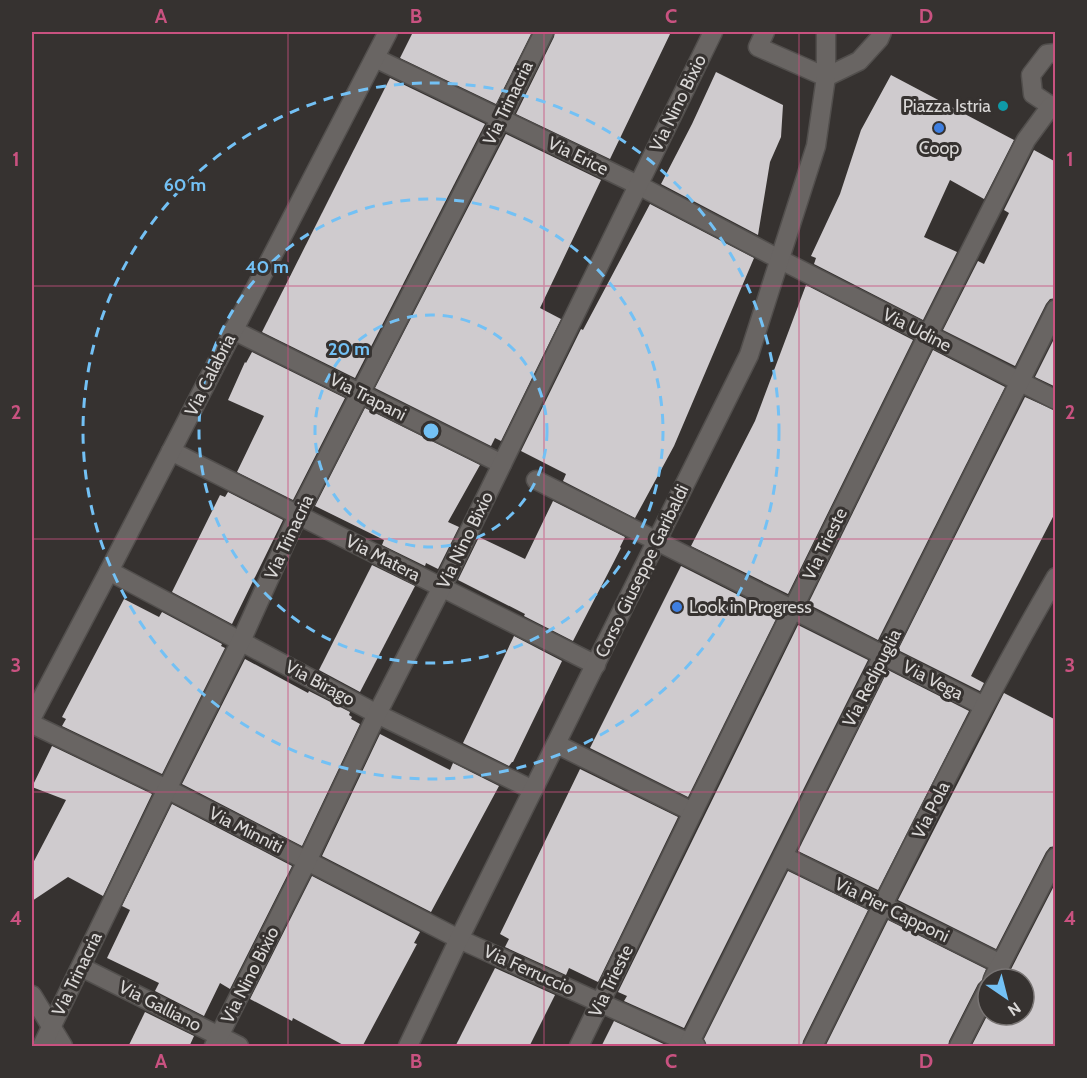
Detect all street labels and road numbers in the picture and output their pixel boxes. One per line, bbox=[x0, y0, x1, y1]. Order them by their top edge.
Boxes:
street label: Via Nino Bixio bbox=[645, 51, 711, 155]
street label: Via Trinacria bbox=[478, 57, 538, 149]
street label: Via Erice bbox=[544, 132, 612, 180]
street label: Via Udine bbox=[879, 303, 955, 357]
street label: Via Calabria bbox=[180, 330, 240, 420]
street label: Via Trapani bbox=[326, 368, 410, 426]
street label: Corso Giuseppe Garibaldi bbox=[590, 481, 694, 661]
street label: Via Nino Bixio bbox=[432, 488, 498, 592]
street label: Via Trinacria bbox=[260, 491, 318, 583]
street label: Via Trieste bbox=[798, 504, 852, 584]
street label: Via Matera bbox=[342, 530, 424, 586]
street label: Via Redipuglia bbox=[838, 625, 906, 731]
street label: Via Birago bbox=[281, 655, 359, 711]
street label: Via Vega bbox=[899, 655, 967, 705]
street label: Via Pola bbox=[907, 777, 955, 842]
street label: Via Minniti bbox=[205, 802, 287, 858]
street label: Via Pier Capponi bbox=[831, 873, 953, 947]
street label: Via Nino Bixio bbox=[216, 923, 284, 1027]
street label: Via Trinacria bbox=[47, 928, 107, 1020]
street label: Via Ferruccio bbox=[480, 940, 578, 1000]
street label: Via Trieste bbox=[584, 941, 638, 1021]
street label: Via Galliano bbox=[115, 976, 205, 1036]

